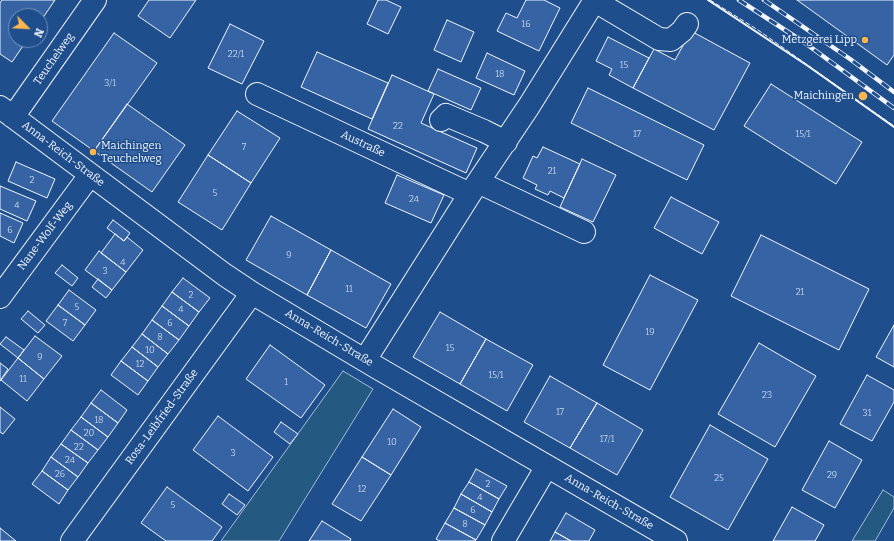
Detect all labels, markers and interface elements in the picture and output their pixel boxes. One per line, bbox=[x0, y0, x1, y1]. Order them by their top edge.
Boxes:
north arrow bbox=[8, 8, 48, 48]
house number: 16 bbox=[522, 19, 530, 29]
text: N bbox=[31, 26, 46, 39]
street label: Teuchelweg bbox=[31, 30, 77, 88]
place label: Metzgerei Lipp bbox=[782, 33, 857, 47]
marker: Metzgerei Lipp bbox=[860, 35, 870, 45]
house number: 22/1 bbox=[228, 49, 244, 59]
house number: 15 bbox=[620, 60, 628, 70]
house number: 18 bbox=[495, 69, 505, 79]
house number: 3/1 bbox=[104, 78, 116, 88]
place label: Maichingen bbox=[794, 89, 854, 103]
marker: Maichingen bbox=[857, 90, 869, 102]
street label: Anna-Reich-Straße bbox=[19, 119, 107, 189]
house number: 22 bbox=[393, 121, 403, 131]
street label: Austraße bbox=[339, 128, 387, 160]
house number: 17 bbox=[633, 129, 641, 139]
house number: 15/1 bbox=[796, 129, 810, 139]
place label: Maichingen Teuchelweg bbox=[101, 139, 162, 165]
house number: 7 bbox=[242, 142, 246, 152]
marker: Maichingen Teuchelweg bbox=[88, 147, 98, 157]
house number: 21 bbox=[548, 166, 556, 176]
house number: 2 bbox=[30, 175, 34, 185]
house number: 5 bbox=[213, 188, 217, 198]
house number: 24 bbox=[409, 194, 419, 204]
street label: Nane-Wolf-Weg bbox=[15, 199, 75, 273]
house number: 4 bbox=[14, 200, 20, 210]
house number: 6 bbox=[7, 225, 13, 235]
house number: 9 bbox=[286, 250, 292, 260]
house number: 4 bbox=[120, 257, 126, 267]
house number: 3 bbox=[102, 266, 108, 276]
house number: 11 bbox=[345, 284, 353, 294]
house number: 21 bbox=[796, 287, 804, 297]
house number: 2 bbox=[189, 290, 193, 300]
house number: 5 bbox=[75, 302, 79, 312]
house number: 4 bbox=[178, 304, 184, 314]
street label: Anna-Reich-Straße bbox=[283, 307, 375, 369]
house number: 7 bbox=[63, 318, 67, 328]
house number: 6 bbox=[167, 318, 173, 328]
house number: 19 bbox=[646, 327, 654, 337]
house number: 8 bbox=[157, 332, 163, 342]
house number: 15 bbox=[446, 343, 454, 353]
house number: 10 bbox=[145, 345, 155, 355]
house number: 9 bbox=[37, 352, 43, 362]
house number: 12 bbox=[136, 359, 144, 369]
street label: Rosa-Leibfried-Straße bbox=[123, 367, 201, 467]
house number: 15/1 bbox=[489, 370, 503, 380]
house number: 11 bbox=[19, 374, 27, 384]
house number: 1 bbox=[284, 377, 288, 387]
house number: 23 bbox=[762, 390, 772, 400]
house number: 17 bbox=[556, 407, 564, 417]
house number: 31 bbox=[863, 408, 871, 418]
house number: 18 bbox=[94, 415, 104, 425]
house number: 20 bbox=[84, 428, 94, 438]
house number: 17/1 bbox=[600, 434, 614, 444]
house number: 10 bbox=[387, 437, 397, 447]
house number: 22 bbox=[74, 442, 84, 452]
house number: 3 bbox=[230, 448, 236, 458]
house number: 24 bbox=[65, 455, 75, 465]
house number: 26 bbox=[55, 469, 65, 479]
house number: 29 bbox=[827, 470, 837, 480]
street label: Anna-Reich-Straße bbox=[562, 471, 656, 533]
house number: 25 bbox=[714, 473, 724, 483]
house number: 2 bbox=[486, 479, 490, 489]
house number: 12 bbox=[358, 484, 366, 494]
house number: 4 bbox=[477, 492, 483, 502]
house number: 5 bbox=[171, 500, 175, 510]
house number: 6 bbox=[470, 505, 476, 515]
house number: 8 bbox=[462, 519, 468, 529]

